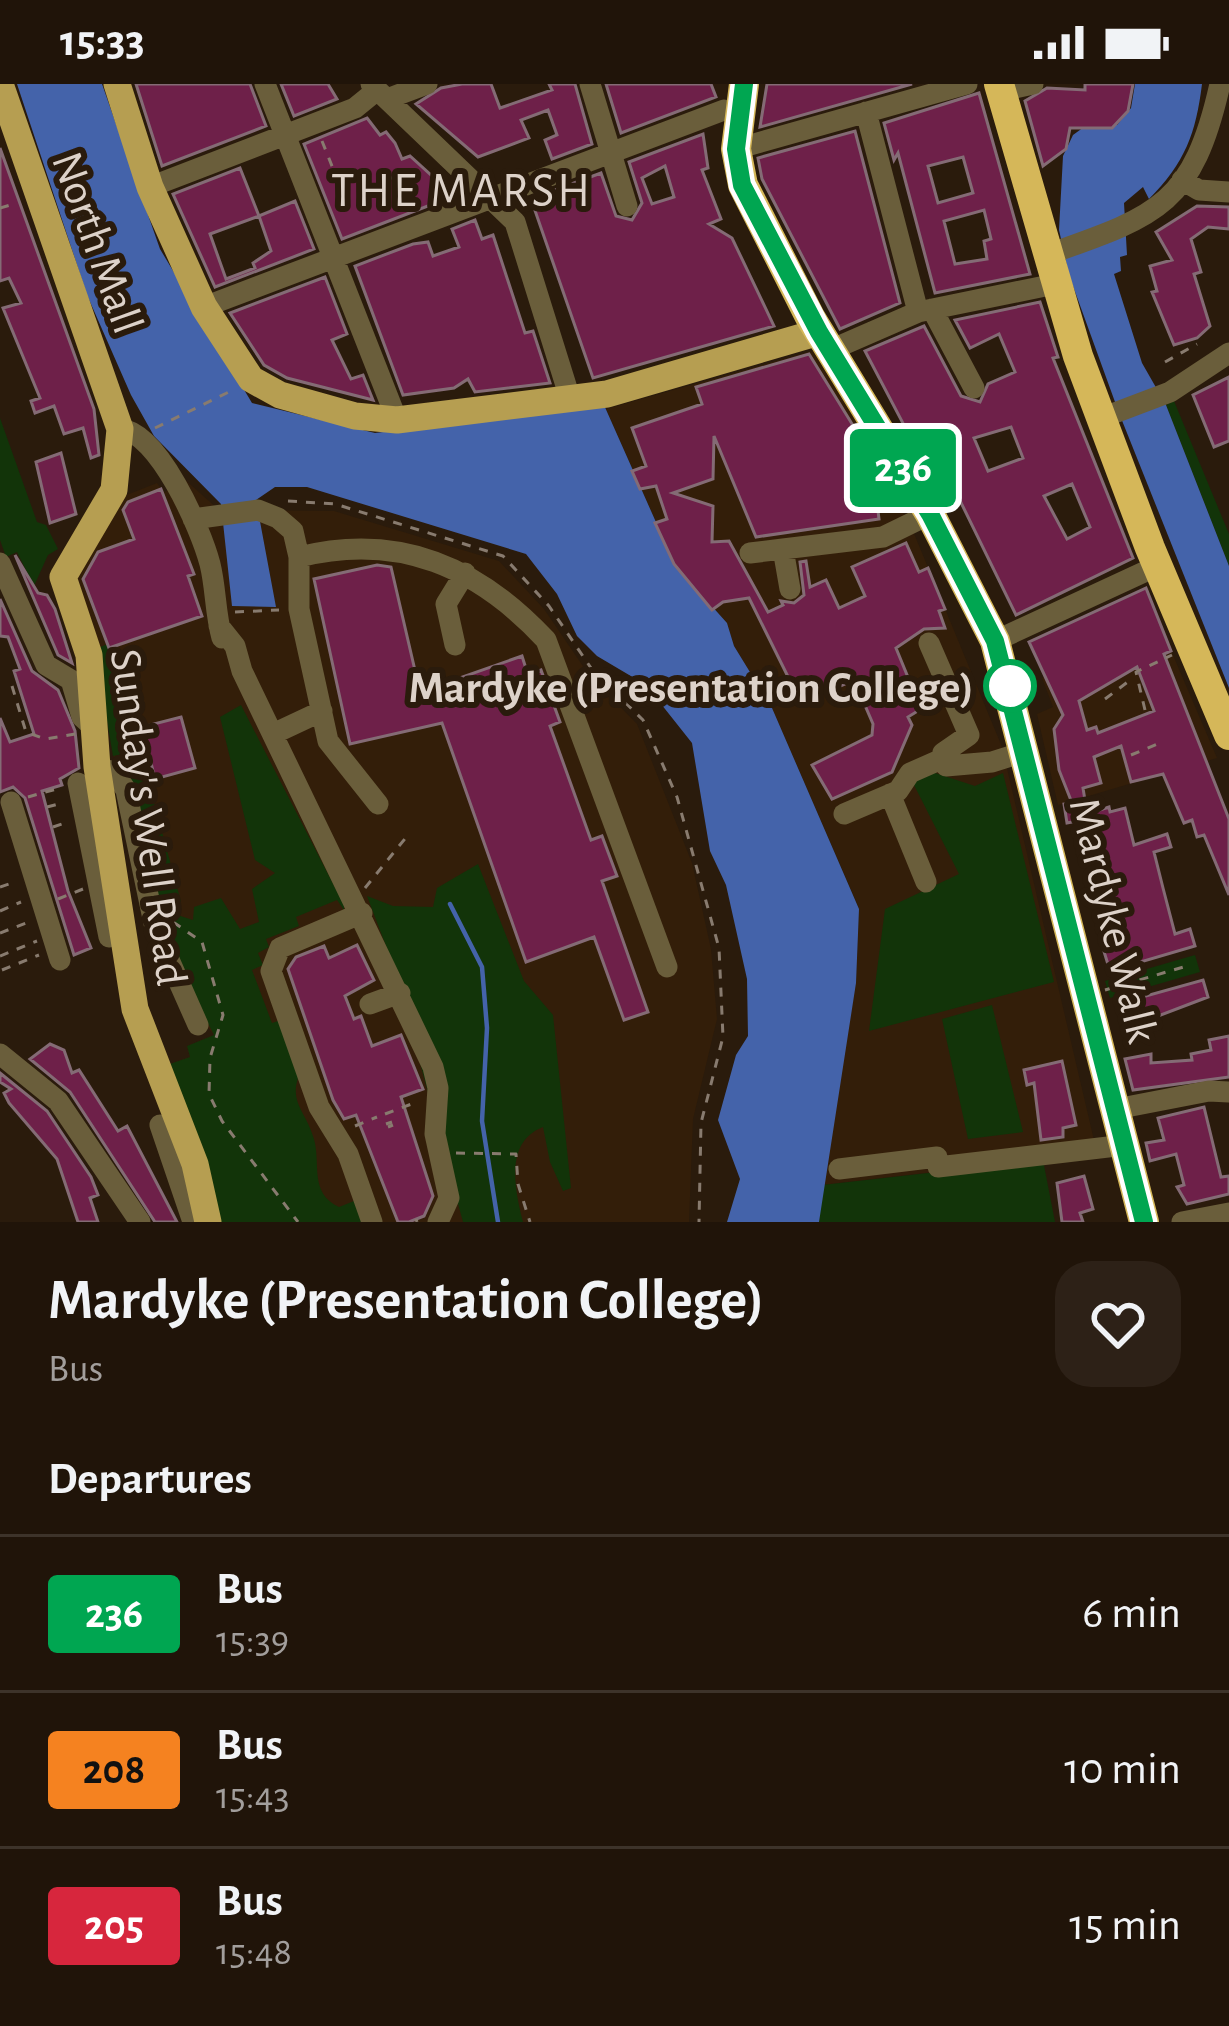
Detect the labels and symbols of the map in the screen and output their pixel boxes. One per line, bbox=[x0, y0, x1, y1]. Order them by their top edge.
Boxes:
street label: North Mall bbox=[43, 146, 150, 339]
district label: THE MARSH bbox=[331, 168, 593, 216]
line badge: 236 bbox=[834, 429, 972, 507]
street label: Sunday's Well Road bbox=[102, 646, 193, 989]
marker: Mardyke (Presentation College) bbox=[985, 661, 1035, 711]
place label: Mardyke (Presentation College) bbox=[408, 666, 974, 711]
street label: Mardyke Walk bbox=[1060, 794, 1165, 1048]

